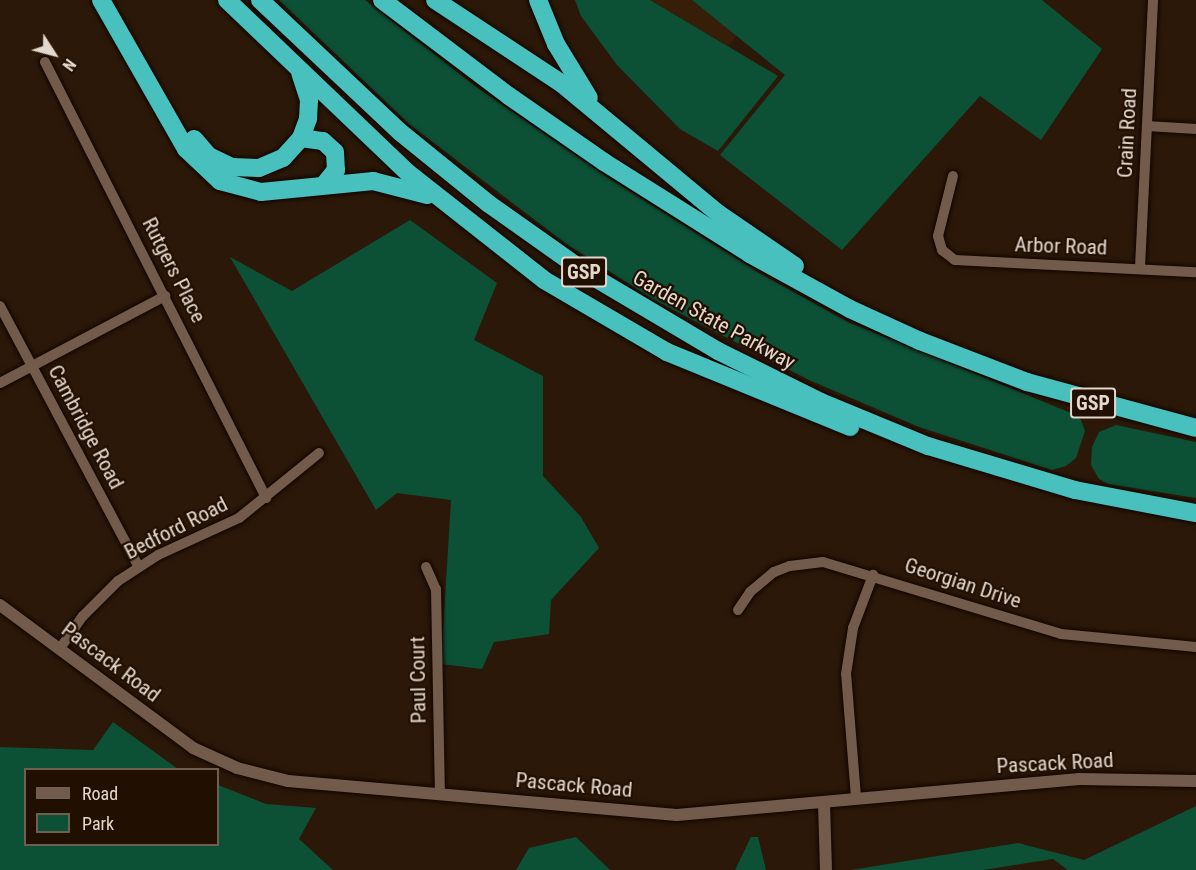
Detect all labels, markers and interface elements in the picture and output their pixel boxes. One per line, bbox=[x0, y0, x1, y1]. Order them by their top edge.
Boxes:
north arrow bbox=[24, 24, 84, 84]
text: N bbox=[58, 55, 80, 74]
street label: Crain Road bbox=[1112, 87, 1142, 179]
street label: Rutgers Place bbox=[137, 213, 211, 327]
street label: Arbor Road bbox=[1014, 232, 1108, 260]
road number: GSP bbox=[560, 255, 608, 289]
street label: Garden State Parkway bbox=[628, 265, 800, 375]
street label: Cambridge Road bbox=[43, 361, 129, 493]
road number: GSP bbox=[1069, 386, 1117, 420]
street label: Bedford Road bbox=[120, 491, 232, 565]
street label: Georgian Drive bbox=[902, 552, 1024, 614]
street label: Pascack Road bbox=[57, 617, 165, 707]
street label: Paul Court bbox=[405, 636, 431, 724]
street label: Pascack Road bbox=[996, 747, 1114, 779]
street label: Pascack Road bbox=[515, 767, 633, 803]
legend bbox=[24, 768, 219, 846]
text: Road bbox=[82, 783, 118, 804]
text: Park bbox=[82, 813, 114, 834]

